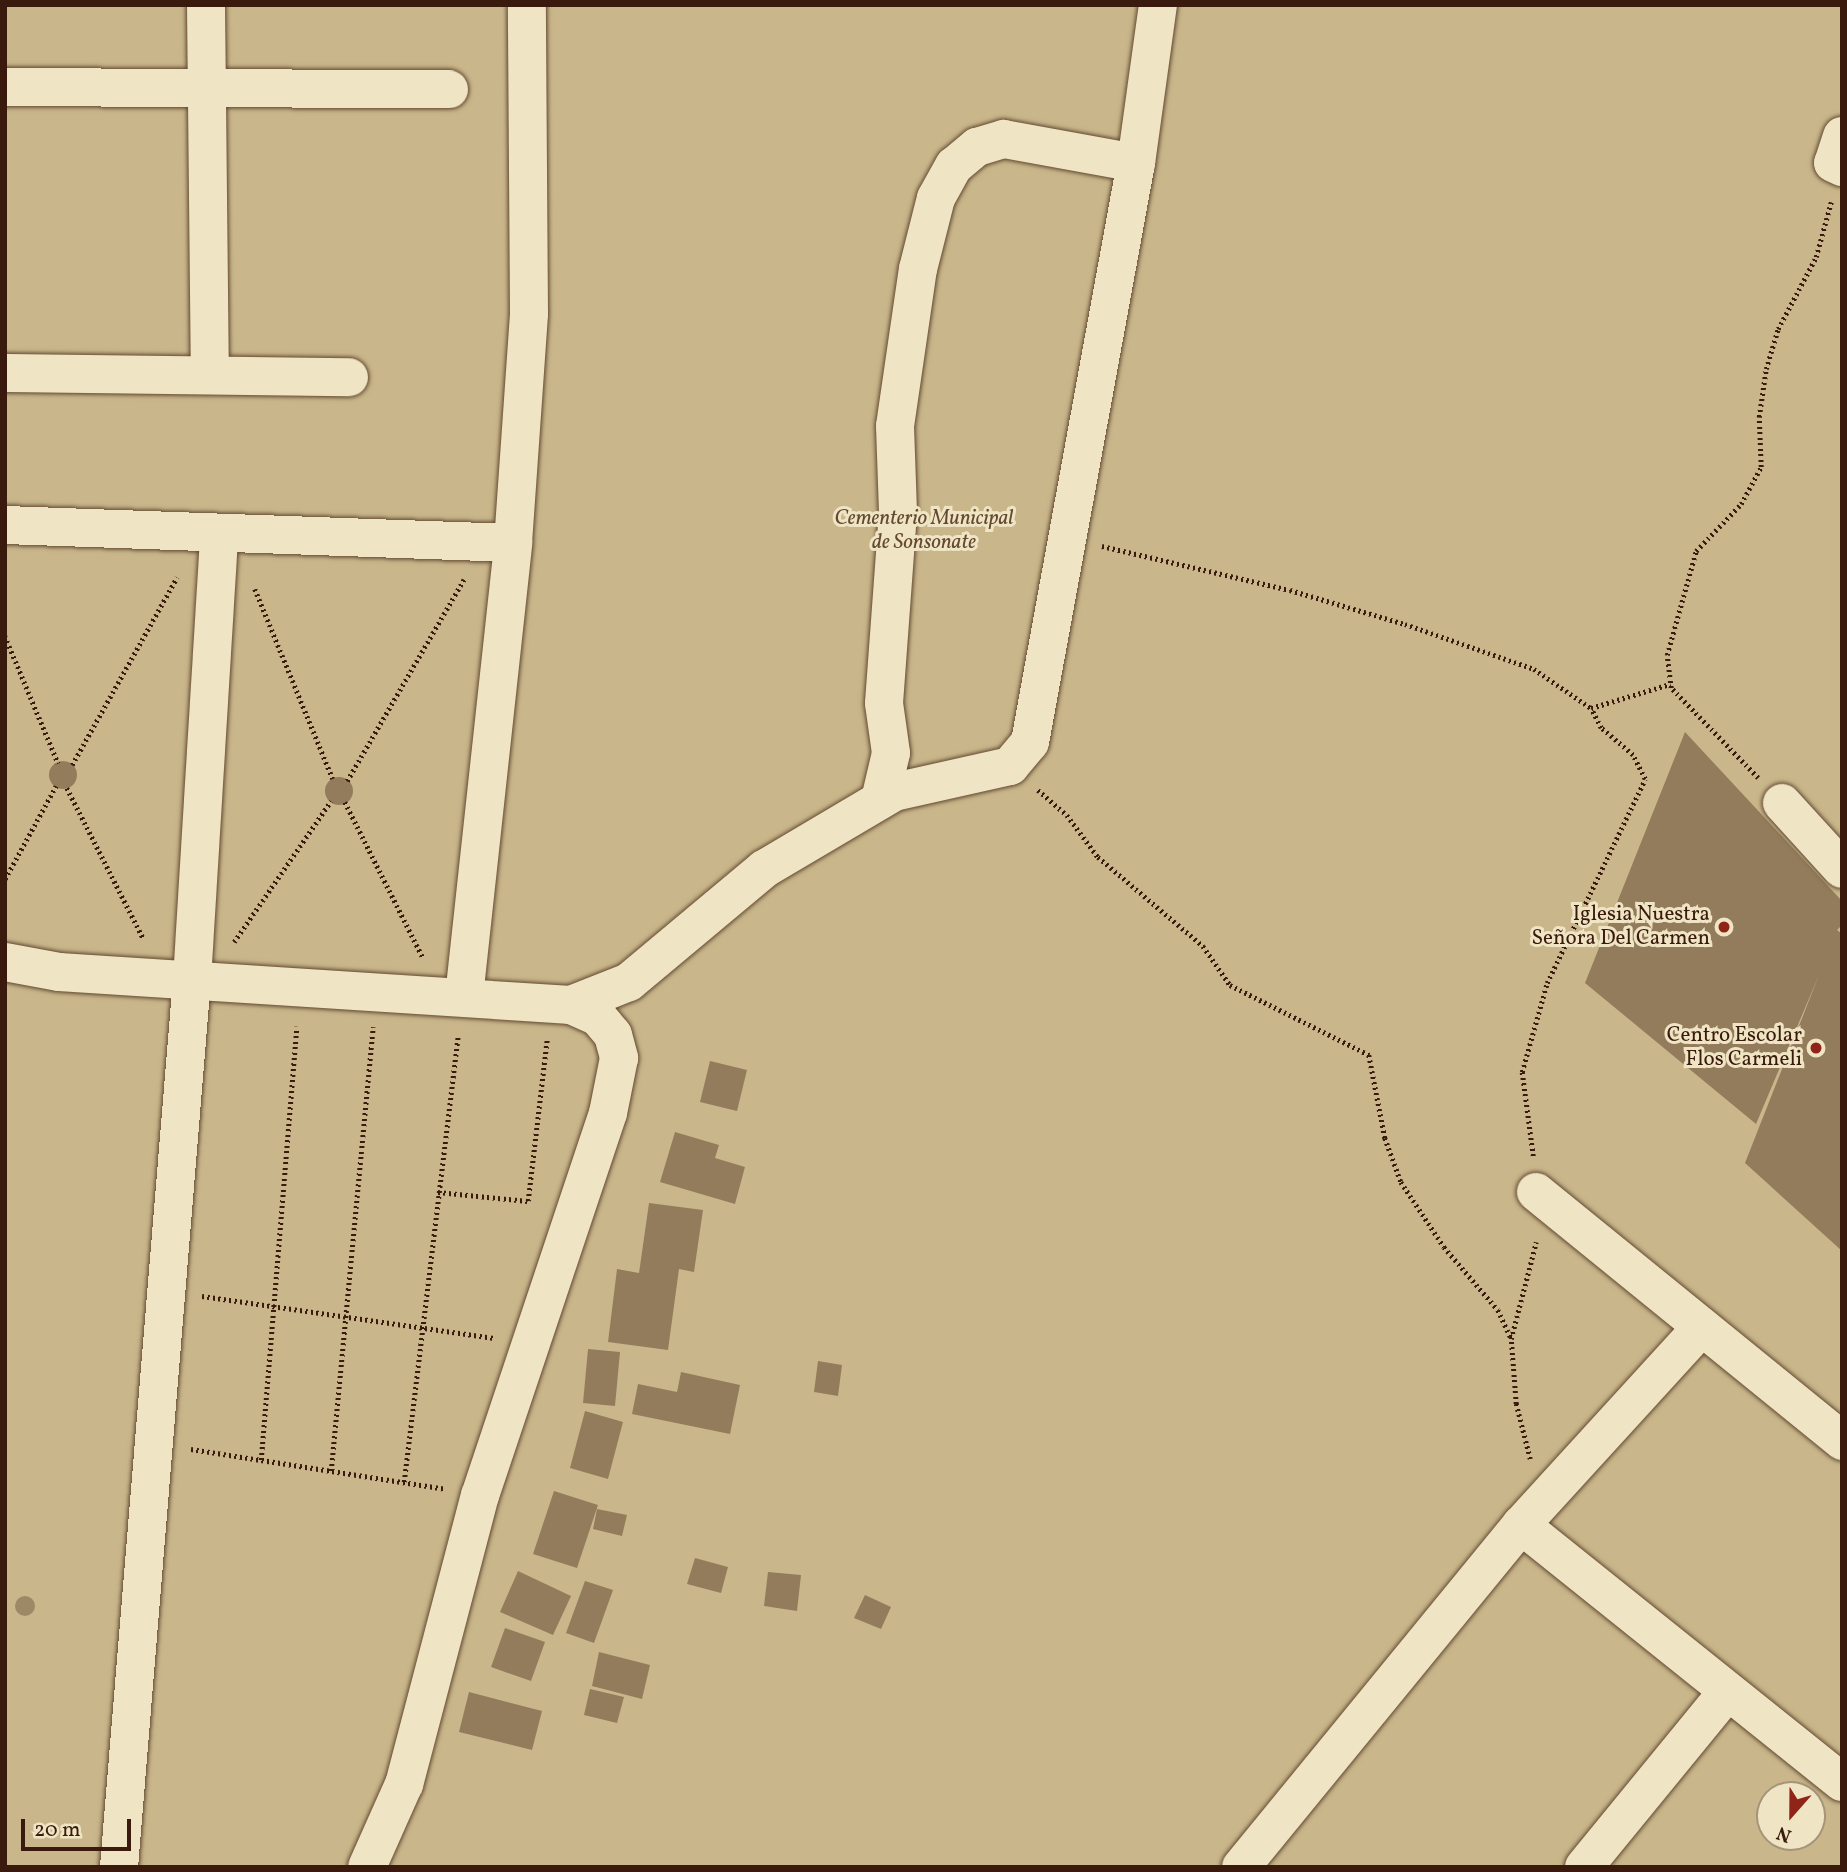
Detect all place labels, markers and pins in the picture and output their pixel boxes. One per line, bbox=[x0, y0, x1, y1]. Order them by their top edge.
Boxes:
place label: Iglesia Nuestra Señora Del Carmen bbox=[1531, 902, 1710, 952]
marker: Iglesia Nuestra Señora Del Carmen bbox=[1716, 919, 1732, 935]
place label: Centro Escolar Flos Carmeli bbox=[1667, 1023, 1802, 1073]
marker: Centro Escolar Flos Carmeli bbox=[1808, 1040, 1824, 1056]

